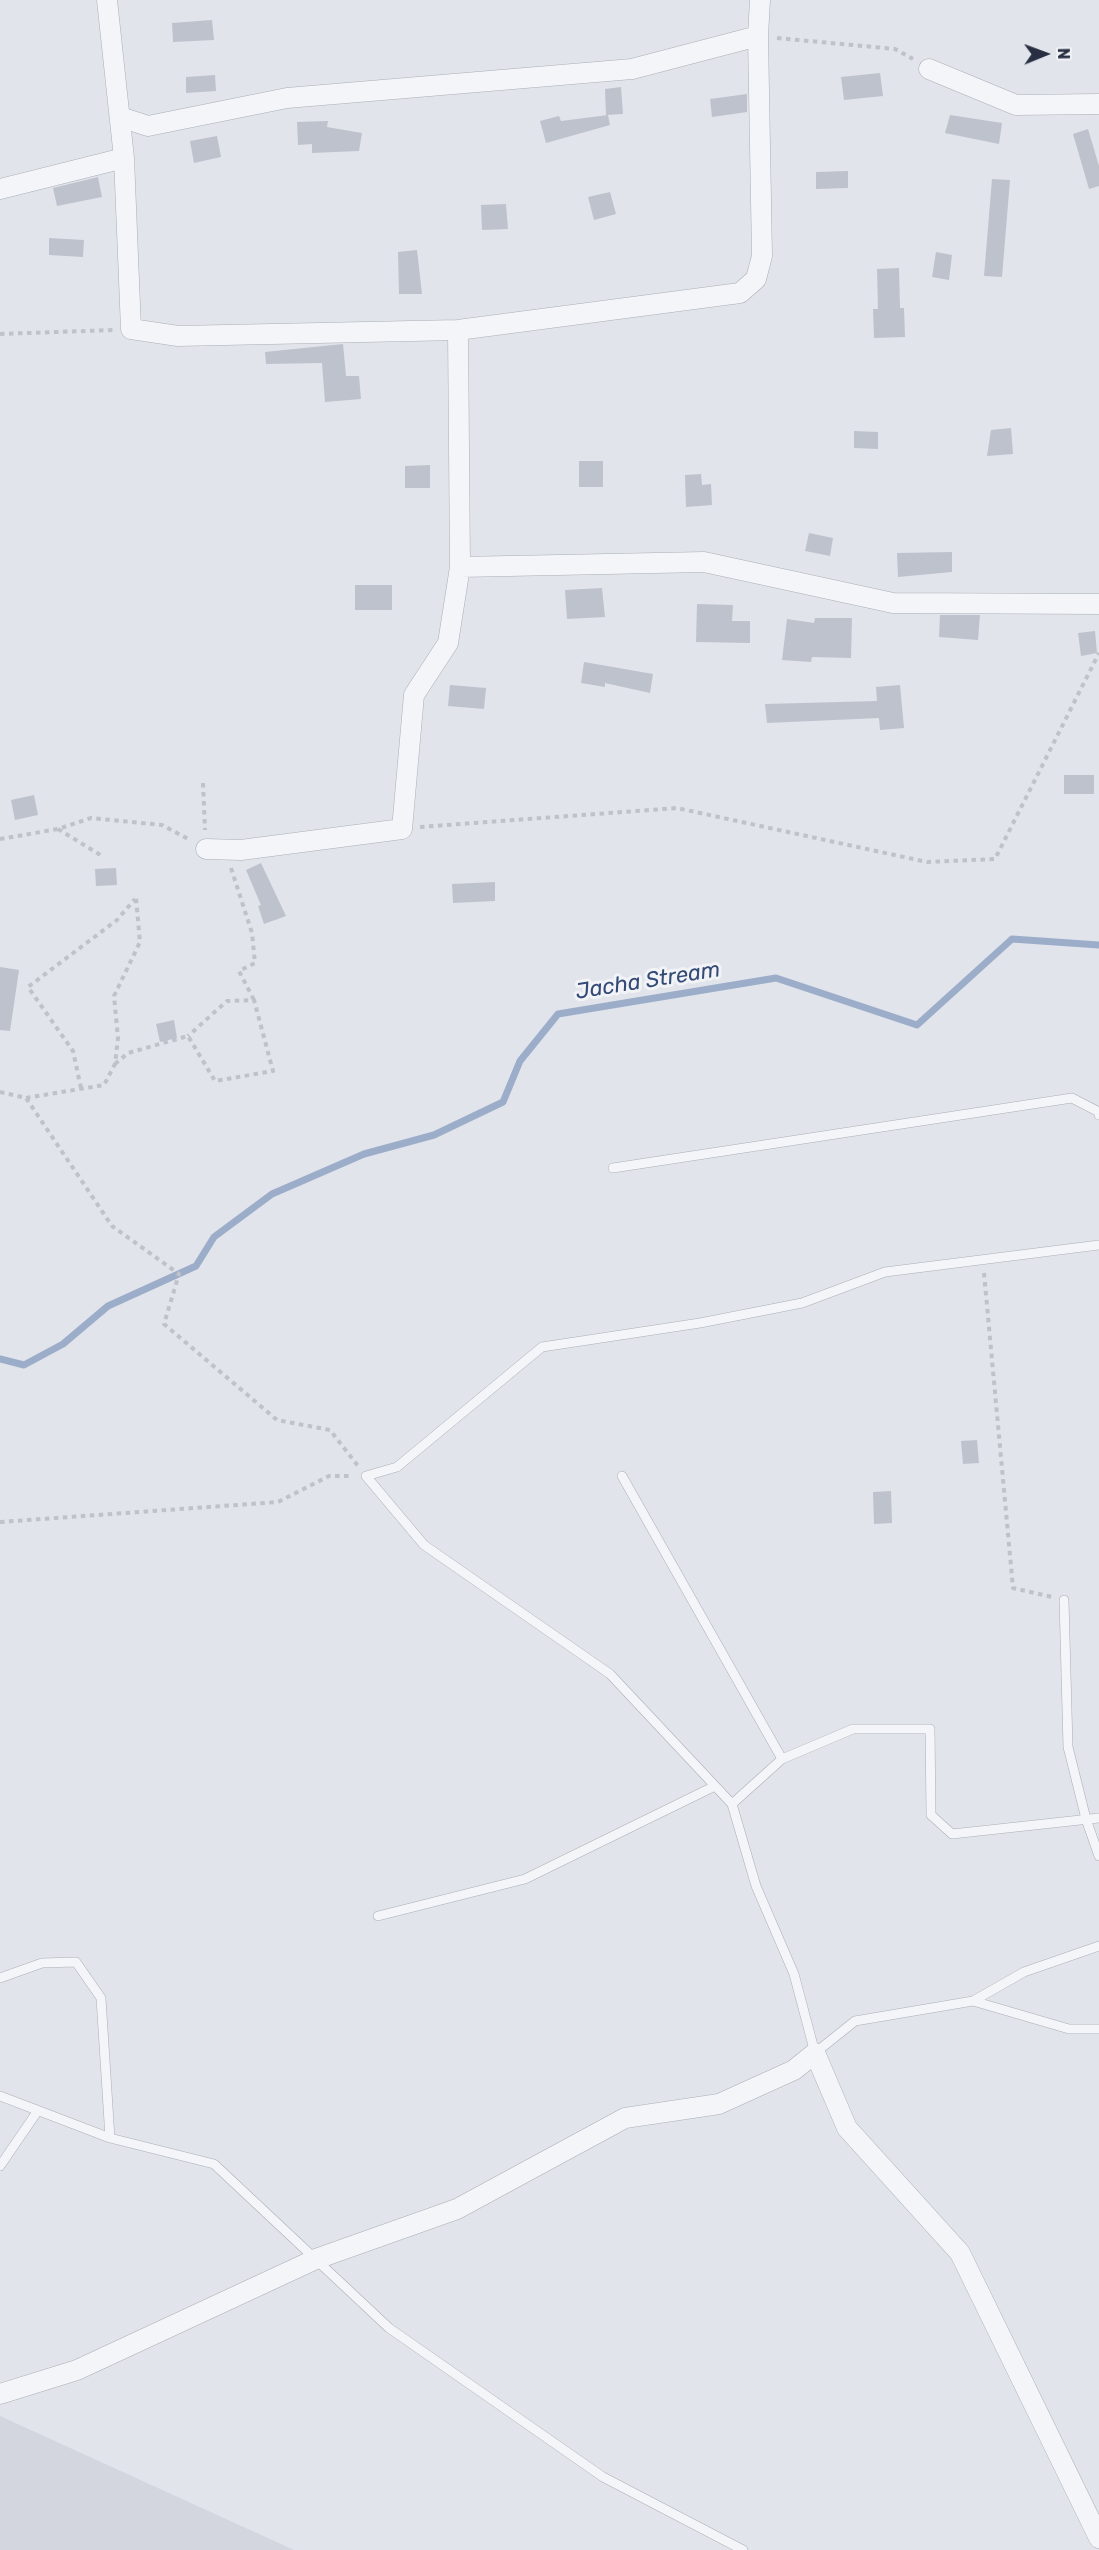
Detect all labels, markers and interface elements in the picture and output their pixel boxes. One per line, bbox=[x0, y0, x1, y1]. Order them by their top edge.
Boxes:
north arrow bbox=[1015, 24, 1075, 84]
text: N bbox=[1054, 48, 1073, 60]
water label: Jacha Stream bbox=[574, 957, 722, 1005]

